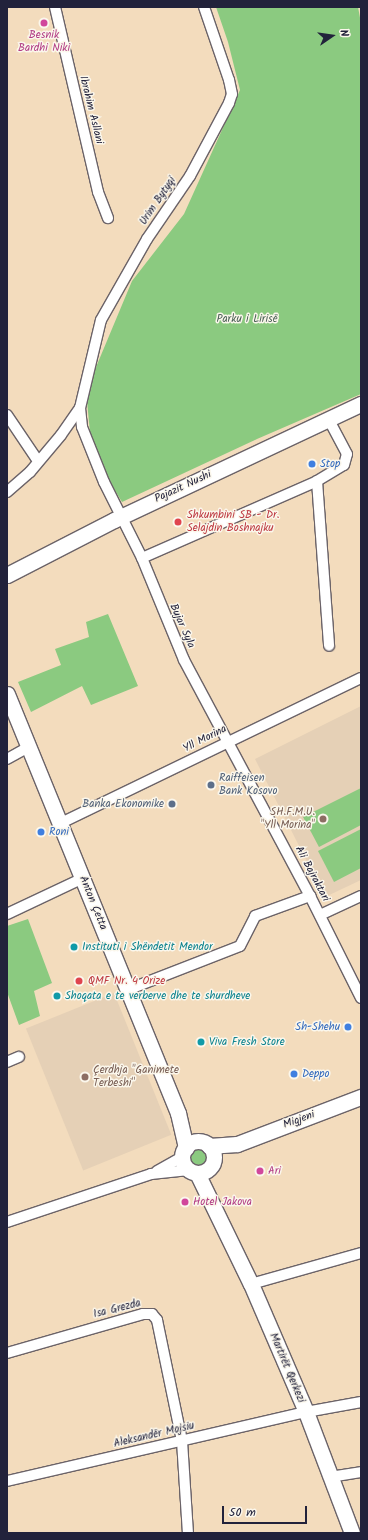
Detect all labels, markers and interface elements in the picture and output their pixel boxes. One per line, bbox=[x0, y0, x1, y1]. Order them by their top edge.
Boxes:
north arrow bbox=[312, 16, 352, 56]
marker: Besnik Bardhi Niki bbox=[39, 18, 49, 28]
text: N bbox=[334, 28, 353, 39]
place label: Besnik Bardhi Niki bbox=[18, 29, 70, 55]
street label: Ibrahim Asllani bbox=[76, 74, 106, 146]
street label: Urim Bytyqi bbox=[137, 174, 179, 228]
park label: Parku i Lirisë bbox=[216, 312, 278, 326]
place label: Stop bbox=[320, 457, 340, 471]
marker: Stop bbox=[307, 459, 317, 469]
street label: Pajazit Nushi bbox=[153, 468, 213, 506]
place label: Shkumbini SB - Dr. Selajdin Boshnajku bbox=[187, 509, 279, 535]
marker: Shkumbini SB - Dr. Selajdin Boshnajku bbox=[172, 516, 184, 528]
street label: Bujar Syla bbox=[166, 602, 198, 650]
street label: Yll Morina bbox=[181, 722, 229, 756]
place label: Raiffeisen Bank Kosovo bbox=[219, 772, 277, 798]
marker: Raiffeisen Bank Kosovo bbox=[206, 780, 216, 790]
place label: Banka Ekonomike bbox=[82, 797, 164, 811]
marker: Banka Ekonomike bbox=[167, 799, 177, 809]
place label: SH.F.M.U. "Yll Morina" bbox=[261, 806, 315, 832]
marker: SH.F.M.U. "Yll Morina" bbox=[318, 814, 328, 824]
place label: Roni bbox=[49, 825, 69, 839]
marker: Roni bbox=[36, 827, 46, 837]
street label: Ali Bajraktari bbox=[292, 844, 332, 904]
street label: Anton Çetta bbox=[76, 874, 110, 932]
place label: Instituti i Shëndetit Mendor bbox=[82, 940, 213, 954]
marker: Instituti i Shëndetit Mendor bbox=[69, 942, 79, 952]
place label: QMF Nr. 4 Orize bbox=[88, 974, 165, 988]
marker: QMF Nr. 4 Orize bbox=[73, 975, 85, 987]
place label: Shoqata e te verberve dhe te shurdheve bbox=[65, 989, 250, 1003]
marker: Shoqata e te verberve dhe te shurdheve bbox=[52, 991, 62, 1001]
place label: Sh-Shehu bbox=[295, 1020, 340, 1034]
marker: Sh-Shehu bbox=[343, 1022, 353, 1032]
place label: Viva Fresh Store bbox=[209, 1035, 285, 1049]
marker: Viva Fresh Store bbox=[196, 1037, 206, 1047]
place label: Çerdhja "Ganimete Terbeshi" bbox=[93, 1064, 179, 1090]
place label: Deppo bbox=[302, 1067, 330, 1081]
marker: Deppo bbox=[289, 1069, 299, 1079]
marker: Çerdhja "Ganimete Terbeshi" bbox=[80, 1072, 90, 1082]
street label: Migjeni bbox=[281, 1108, 317, 1132]
place label: Ari bbox=[268, 1164, 281, 1178]
marker: Ari bbox=[255, 1166, 265, 1176]
place label: Hotel Jakova bbox=[193, 1195, 252, 1209]
marker: Hotel Jakova bbox=[180, 1197, 190, 1207]
street label: Isa Grezda bbox=[92, 1297, 142, 1321]
street label: Martirët Qerkezi bbox=[266, 1331, 308, 1405]
street label: Aleksandër Mojsiu bbox=[112, 1419, 196, 1451]
scale bar bbox=[224, 1498, 309, 1524]
text: 50 m bbox=[229, 1503, 256, 1522]

